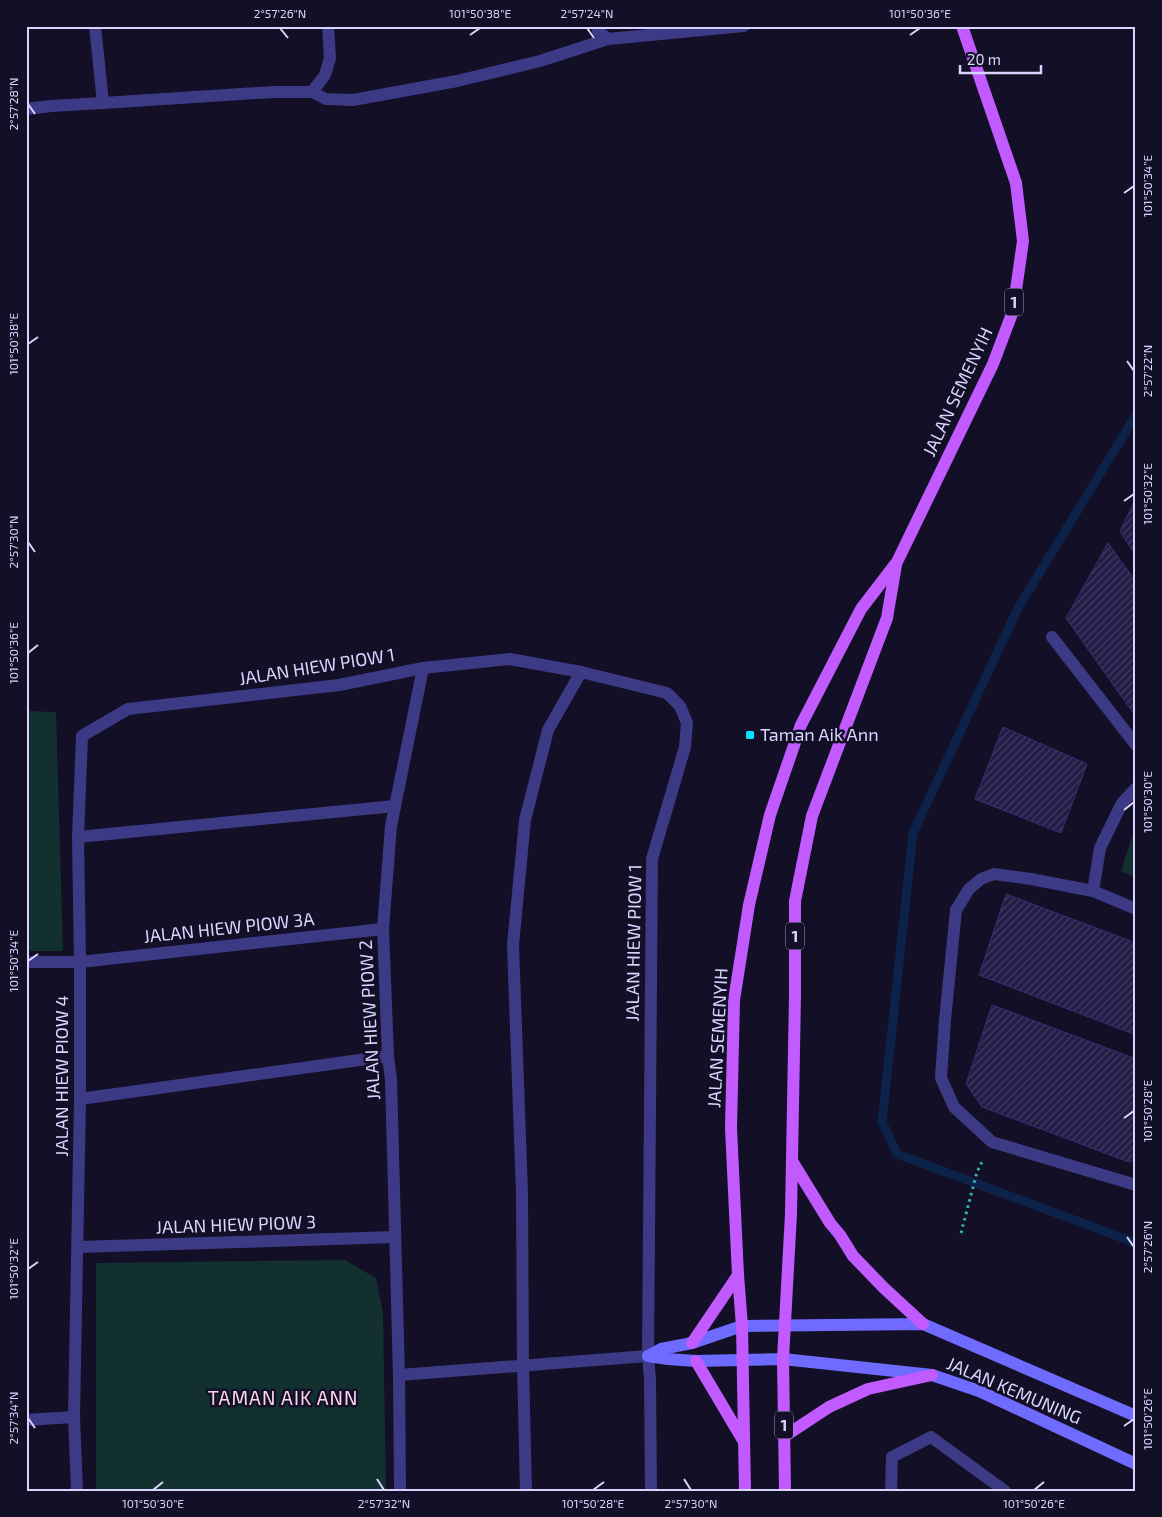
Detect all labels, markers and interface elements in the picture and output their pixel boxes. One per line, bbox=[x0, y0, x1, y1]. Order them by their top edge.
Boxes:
text: 2°57'26"N bbox=[254, 6, 306, 20]
text: 101°50'38"E bbox=[449, 6, 511, 20]
text: 2°57'24"N bbox=[561, 6, 613, 20]
text: 101°50'36"E bbox=[889, 6, 951, 20]
scale bar bbox=[960, 42, 1041, 74]
text: 20 m bbox=[967, 50, 1001, 68]
text: 2°57'28"N bbox=[6, 78, 20, 130]
text: 101°50'34"E bbox=[1140, 155, 1154, 217]
road number: 1 bbox=[1005, 288, 1023, 316]
text: 101°50'38"E bbox=[6, 313, 20, 375]
street label: JALAN SEMENYIH bbox=[918, 323, 997, 460]
text: 2°57'22"N bbox=[1140, 345, 1154, 397]
text: 101°50'32"E bbox=[1140, 463, 1154, 525]
text: 2°57'30"N bbox=[6, 516, 20, 568]
text: 101°50'36"E bbox=[6, 622, 20, 684]
street label: JALAN HIEW PIOW 1 bbox=[237, 643, 396, 689]
place label: Taman Aik Ann bbox=[760, 723, 879, 745]
marker: Taman Aik Ann bbox=[744, 729, 756, 741]
text: 101°50'30"E bbox=[1140, 771, 1154, 833]
street label: JALAN HIEW PIOW 1 bbox=[621, 864, 645, 1022]
street label: JALAN HIEW PIOW 3A bbox=[142, 907, 316, 947]
road number: 1 bbox=[786, 922, 804, 949]
text: 101°50'34"E bbox=[6, 930, 20, 992]
street label: JALAN HIEW PIOW 2 bbox=[354, 939, 384, 1101]
street label: JALAN SEMENYIH bbox=[702, 967, 732, 1109]
street label: JALAN HIEW PIOW 4 bbox=[50, 995, 72, 1157]
text: 101°50'28"E bbox=[1140, 1080, 1154, 1142]
street label: JALAN HIEW PIOW 3 bbox=[155, 1210, 316, 1238]
text: 2°57'26"N bbox=[1140, 1221, 1154, 1273]
text: 101°50'32"E bbox=[6, 1238, 20, 1300]
street label: JALAN KEMUNING bbox=[944, 1352, 1085, 1428]
district label: TAMAN AIK ANN bbox=[208, 1386, 358, 1409]
text: 101°50'26"E bbox=[1140, 1388, 1154, 1450]
text: 2°57'34"N bbox=[6, 1392, 20, 1444]
road number: 1 bbox=[775, 1412, 793, 1438]
text: 101°50'30"E bbox=[122, 1496, 184, 1510]
text: 2°57'32"N bbox=[358, 1496, 410, 1510]
text: 101°50'28"E bbox=[562, 1496, 624, 1510]
text: 2°57'30"N bbox=[665, 1496, 717, 1510]
text: 101°50'26"E bbox=[1003, 1496, 1065, 1510]

